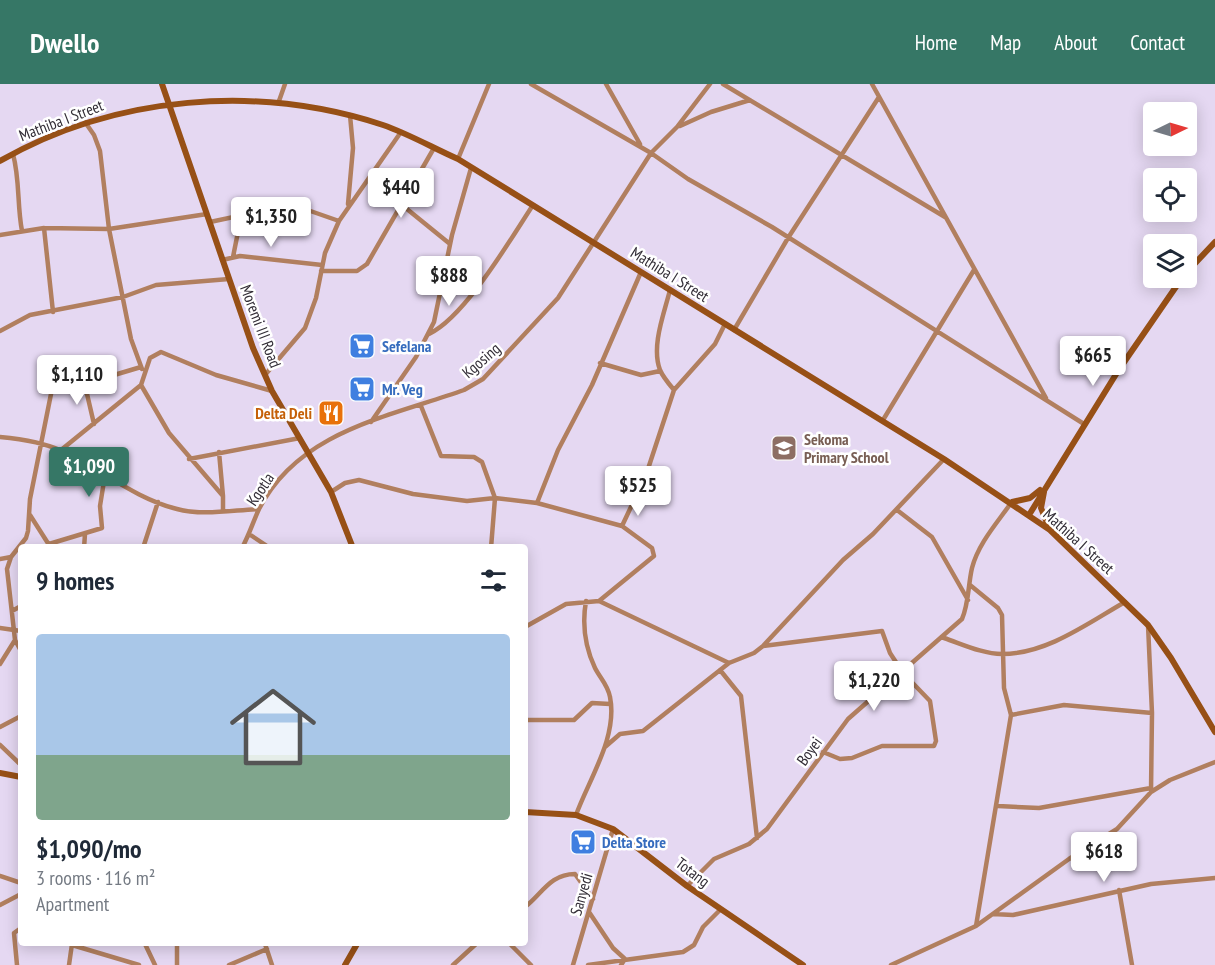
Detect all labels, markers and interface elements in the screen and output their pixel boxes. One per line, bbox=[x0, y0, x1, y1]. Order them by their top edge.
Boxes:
text: Dwello bbox=[30, 24, 100, 61]
text: Home bbox=[915, 29, 957, 56]
text: Map bbox=[990, 29, 1021, 56]
text: About bbox=[1054, 29, 1097, 56]
text: Contact bbox=[1130, 29, 1185, 56]
street label: Mathiba I Street bbox=[16, 95, 106, 145]
north arrow bbox=[1143, 102, 1197, 156]
map controls bbox=[1143, 102, 1197, 288]
pin: $440 bbox=[365, 168, 437, 219]
button: locate bbox=[1143, 168, 1197, 222]
text: $440 bbox=[382, 174, 420, 200]
pin: $1,350 bbox=[222, 197, 320, 248]
text: $1,350 bbox=[245, 203, 297, 229]
button: layers bbox=[1143, 234, 1197, 288]
street label: Mathiba I Street bbox=[627, 242, 713, 306]
pin: $888 bbox=[413, 256, 485, 307]
text: $888 bbox=[430, 262, 468, 288]
street label: Moremi III Road bbox=[236, 282, 286, 370]
supermarket icon: Sefelana bbox=[347, 331, 377, 361]
place label: Sefelana bbox=[382, 336, 432, 356]
pin: $665 bbox=[1057, 336, 1129, 387]
street label: Kgosing bbox=[458, 338, 504, 382]
text: $665 bbox=[1074, 342, 1112, 368]
pin: $1,110 bbox=[28, 355, 126, 406]
text: $1,110 bbox=[51, 361, 103, 387]
supermarket icon: Mr. Veg bbox=[347, 374, 377, 404]
place label: Mr. Veg bbox=[382, 379, 423, 399]
restaurant icon: Delta Deli bbox=[316, 398, 346, 428]
place label: Delta Deli bbox=[255, 403, 312, 423]
place label: Sekoma Primary School bbox=[804, 429, 889, 467]
school or university icon: Sekoma Primary School bbox=[769, 433, 799, 463]
pin: $1,090 bbox=[40, 447, 138, 498]
text: $1,090 bbox=[63, 453, 115, 479]
pin: $525 bbox=[602, 466, 674, 517]
street label: Kgotla bbox=[242, 469, 278, 509]
text: $525 bbox=[619, 472, 657, 498]
street label: Mathiba I Street bbox=[1039, 504, 1119, 578]
text: 9 homes bbox=[36, 564, 114, 597]
icon: filters bbox=[477, 564, 510, 597]
pin: $1,220 bbox=[825, 661, 923, 712]
text: $1,220 bbox=[848, 667, 900, 693]
icon: home bbox=[219, 673, 327, 781]
street label: Boyei bbox=[792, 733, 826, 769]
supermarket icon: Delta Store bbox=[568, 827, 598, 857]
text: $1,090/mo bbox=[36, 832, 142, 865]
place label: Delta Store bbox=[602, 832, 666, 852]
pin: $618 bbox=[1068, 832, 1140, 883]
text: $618 bbox=[1085, 838, 1123, 864]
street label: Totang bbox=[672, 853, 714, 891]
text: 3 rooms · 116 m² bbox=[36, 865, 155, 891]
street label: Sanyedi bbox=[565, 870, 597, 918]
text: Apartment bbox=[36, 891, 109, 917]

